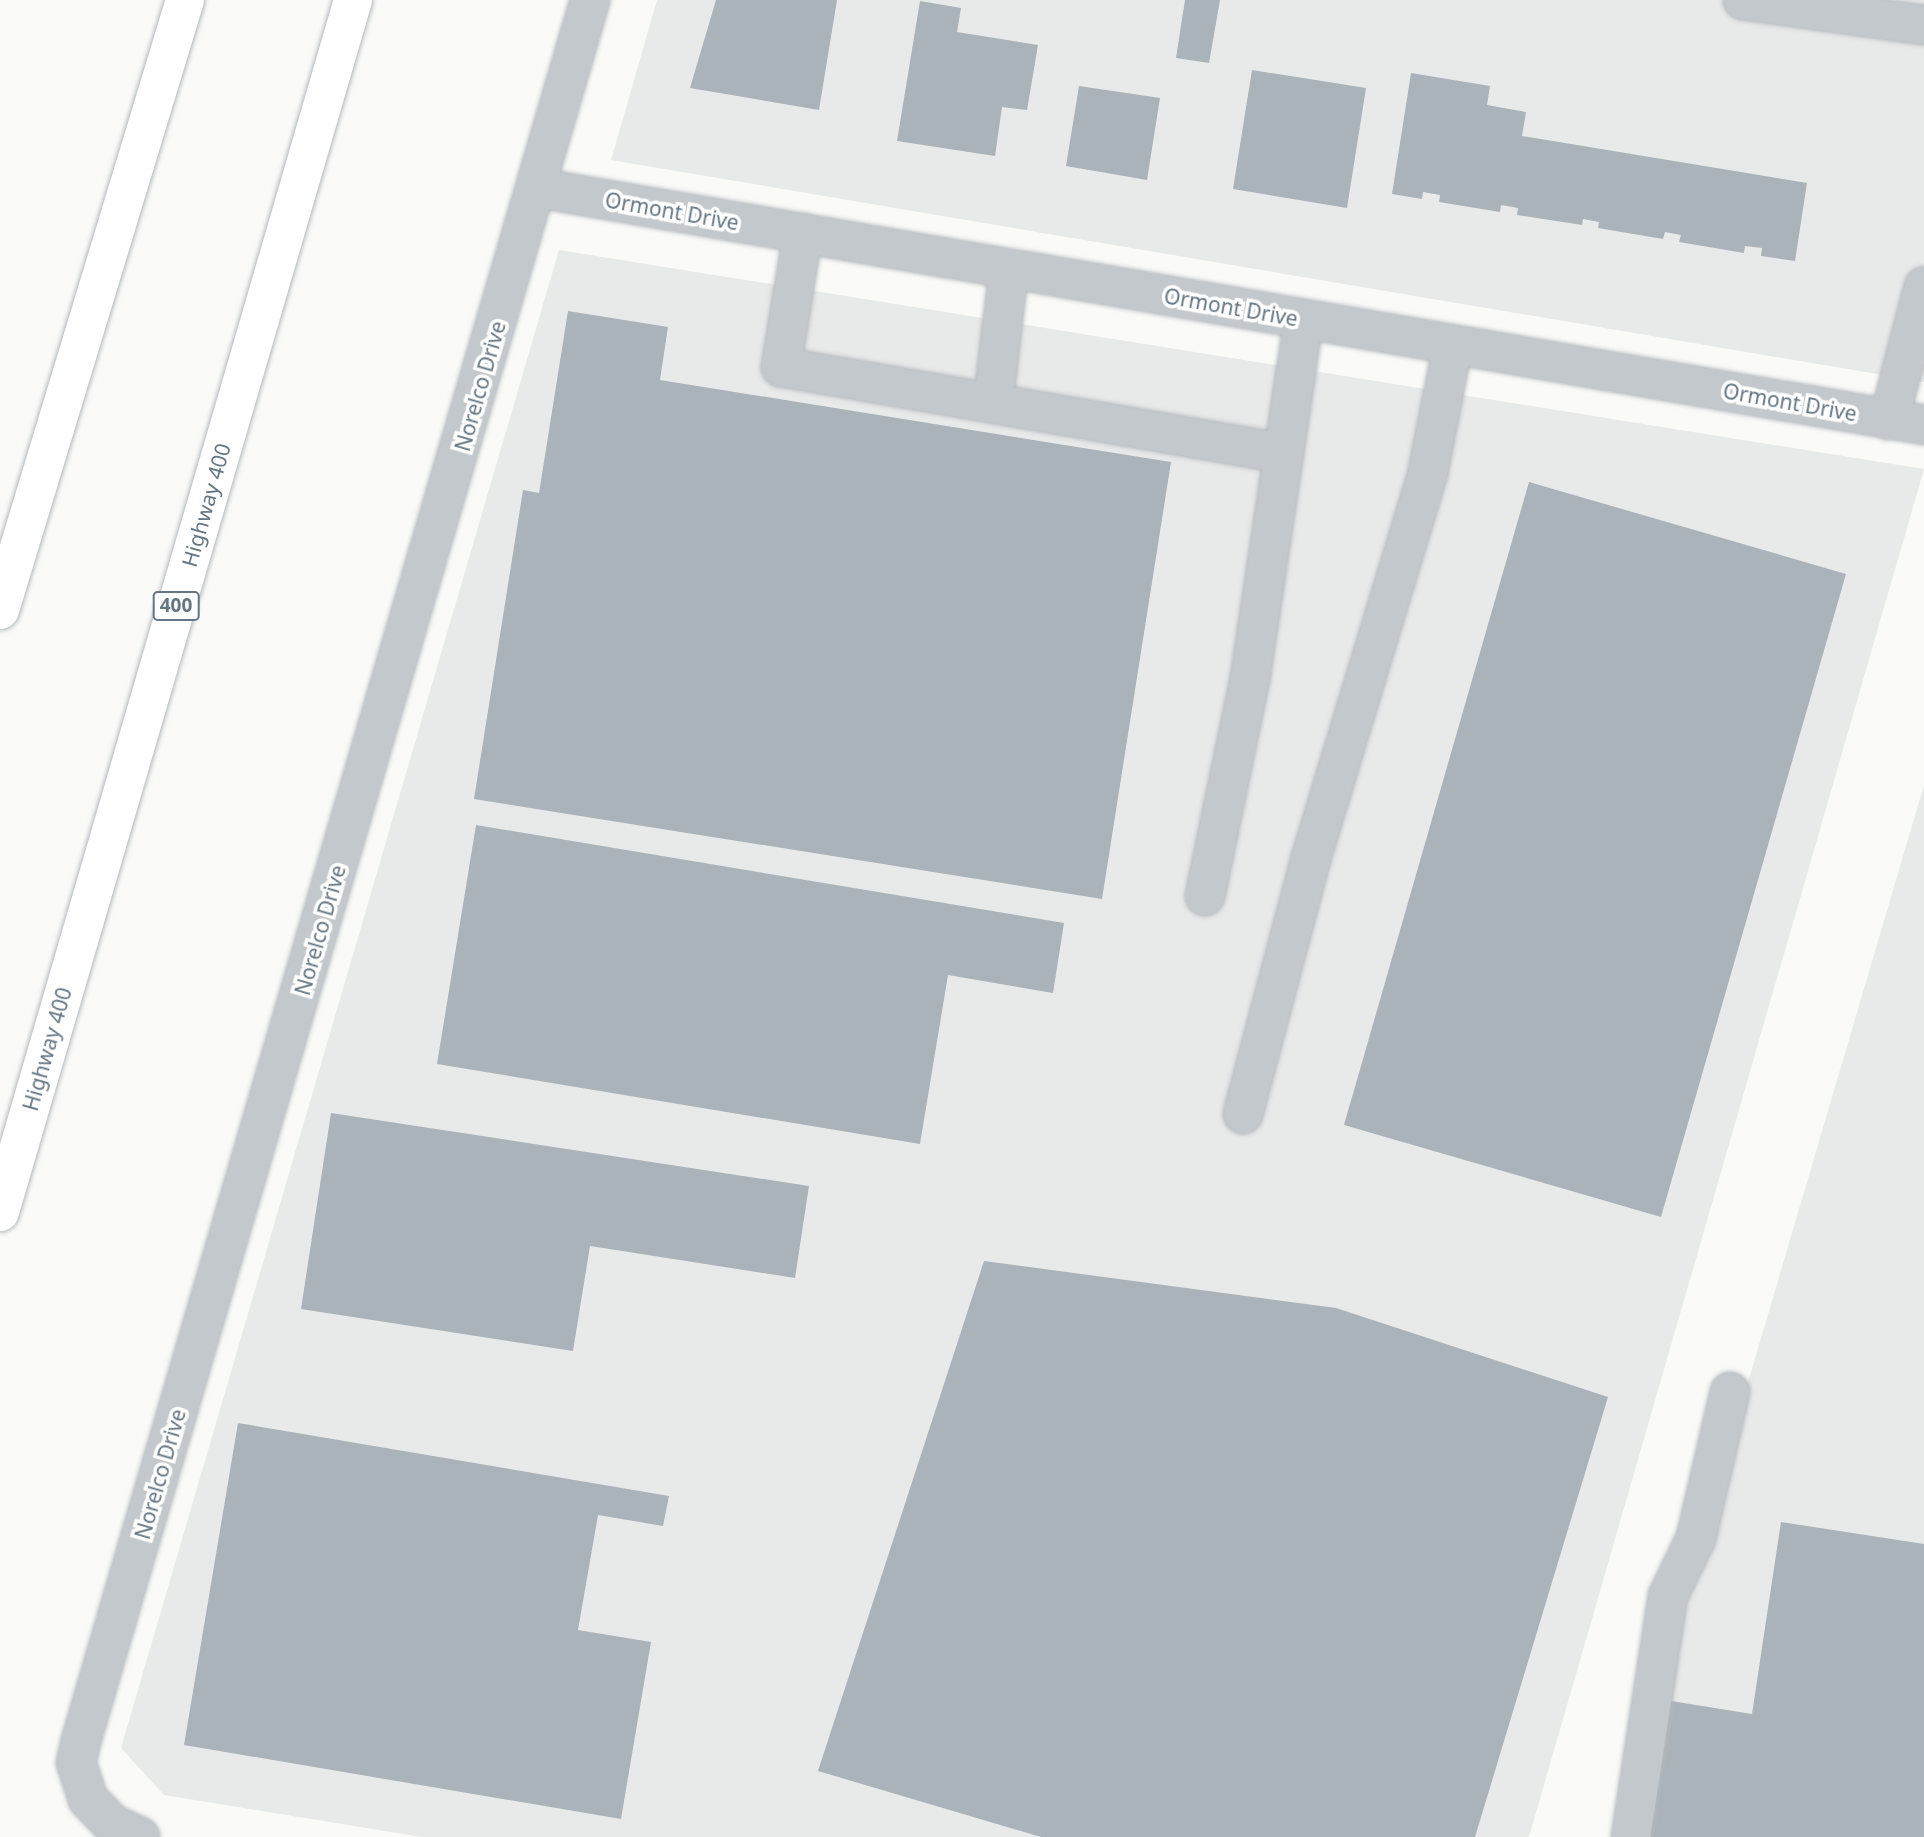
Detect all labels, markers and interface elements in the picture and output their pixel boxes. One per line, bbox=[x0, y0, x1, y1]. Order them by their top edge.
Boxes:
street label: Ormont Drive bbox=[603, 187, 741, 235]
street label: Ormont Drive bbox=[1162, 283, 1300, 331]
street label: Norelco Drive bbox=[449, 318, 511, 454]
street label: Ormont Drive bbox=[1721, 378, 1859, 426]
street label: Highway 400 bbox=[176, 440, 236, 570]
road number: 400 bbox=[152, 590, 200, 622]
street label: Norelco Drive bbox=[289, 862, 351, 998]
street label: Highway 400 bbox=[17, 984, 77, 1114]
street label: Norelco Drive bbox=[129, 1406, 191, 1542]

